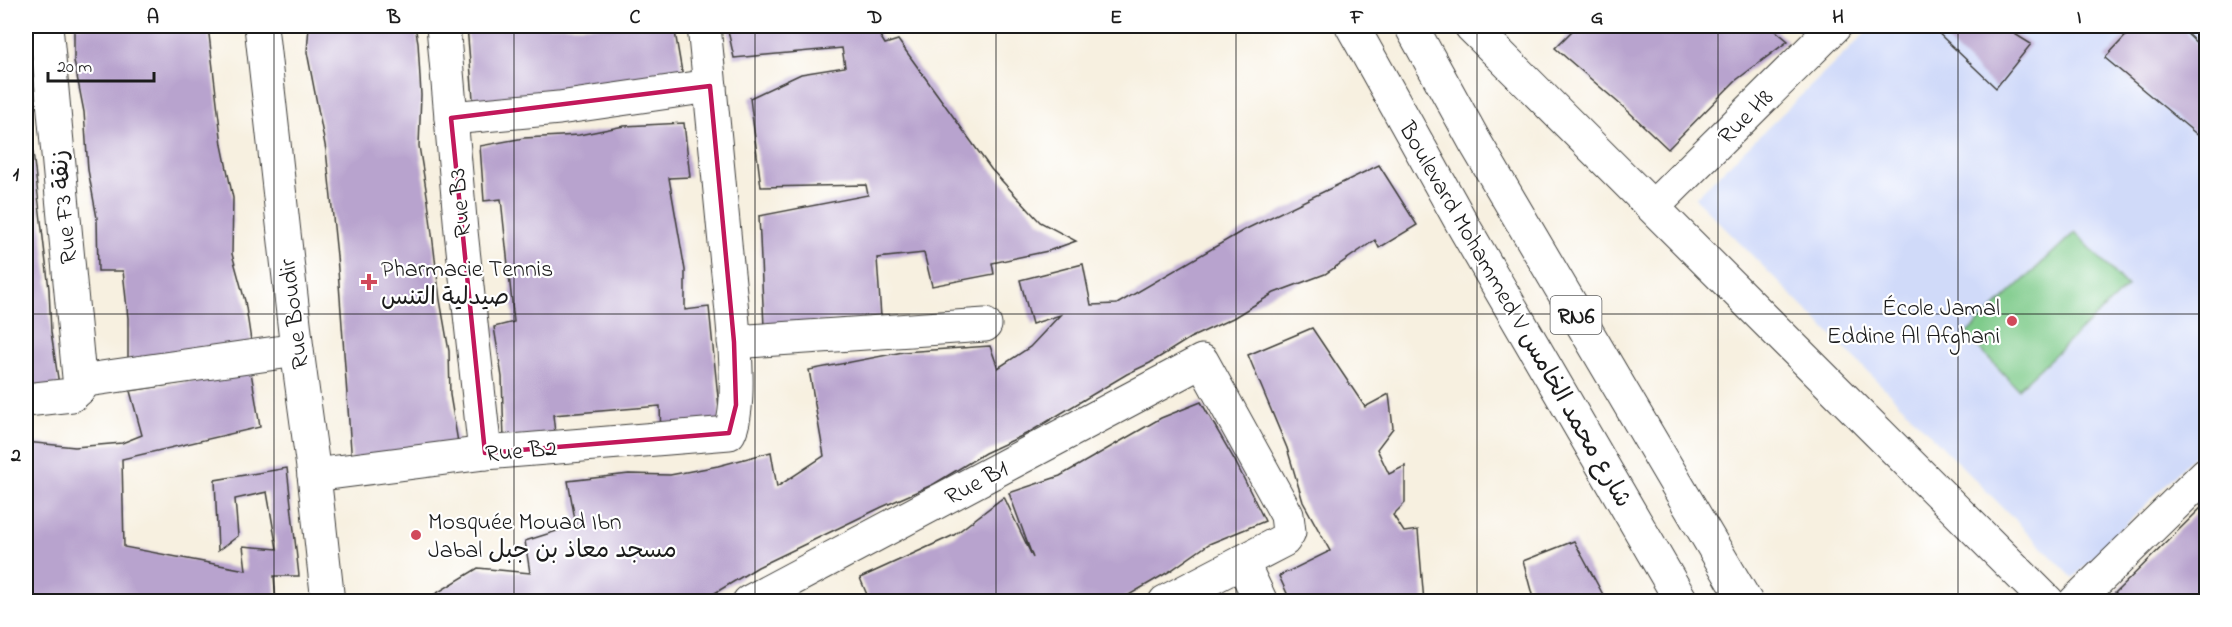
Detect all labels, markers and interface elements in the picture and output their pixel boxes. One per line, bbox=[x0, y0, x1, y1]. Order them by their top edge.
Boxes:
text: A bbox=[147, 4, 159, 33]
text: B bbox=[386, 4, 401, 33]
text: C bbox=[630, 4, 641, 33]
text: D bbox=[867, 4, 882, 33]
text: E bbox=[1110, 4, 1122, 33]
text: F bbox=[1350, 4, 1364, 33]
text: G bbox=[1591, 4, 1604, 33]
text: H bbox=[1832, 4, 1844, 33]
text: I bbox=[2077, 4, 2082, 33]
scale bar bbox=[48, 45, 154, 83]
text: 20 m bbox=[57, 55, 92, 81]
street label: Rue H8 bbox=[1711, 82, 1783, 154]
street label: Boulevard Mohammed V شارع محمد الخامس bbox=[1388, 115, 1639, 515]
street label: Rue F3 زنقة bbox=[43, 148, 88, 265]
text: 1 bbox=[13, 161, 20, 190]
street label: Rue B3 bbox=[441, 167, 482, 239]
place label: Pharmacie Tennis صيدلية التنس bbox=[381, 253, 553, 316]
street label: Rue Boudir bbox=[271, 256, 320, 371]
marker: Pharmacie Tennis صيدلية التنس bbox=[362, 275, 376, 289]
place label: École Jamal Eddine Al Afghani bbox=[1827, 292, 2000, 355]
road number: RN6 bbox=[1550, 296, 1602, 334]
marker: École Jamal Eddine Al Afghani bbox=[2005, 314, 2019, 328]
street label: Rue B2 bbox=[484, 432, 559, 473]
text: 2 bbox=[10, 442, 21, 471]
street label: Rue B1 bbox=[939, 453, 1015, 515]
place label: Mosquée Mouad Ibn Jabal مسجد معاذ بن جبل bbox=[428, 506, 677, 569]
marker: Mosquée Mouad Ibn Jabal مسجد معاذ بن جبل bbox=[409, 528, 423, 542]

